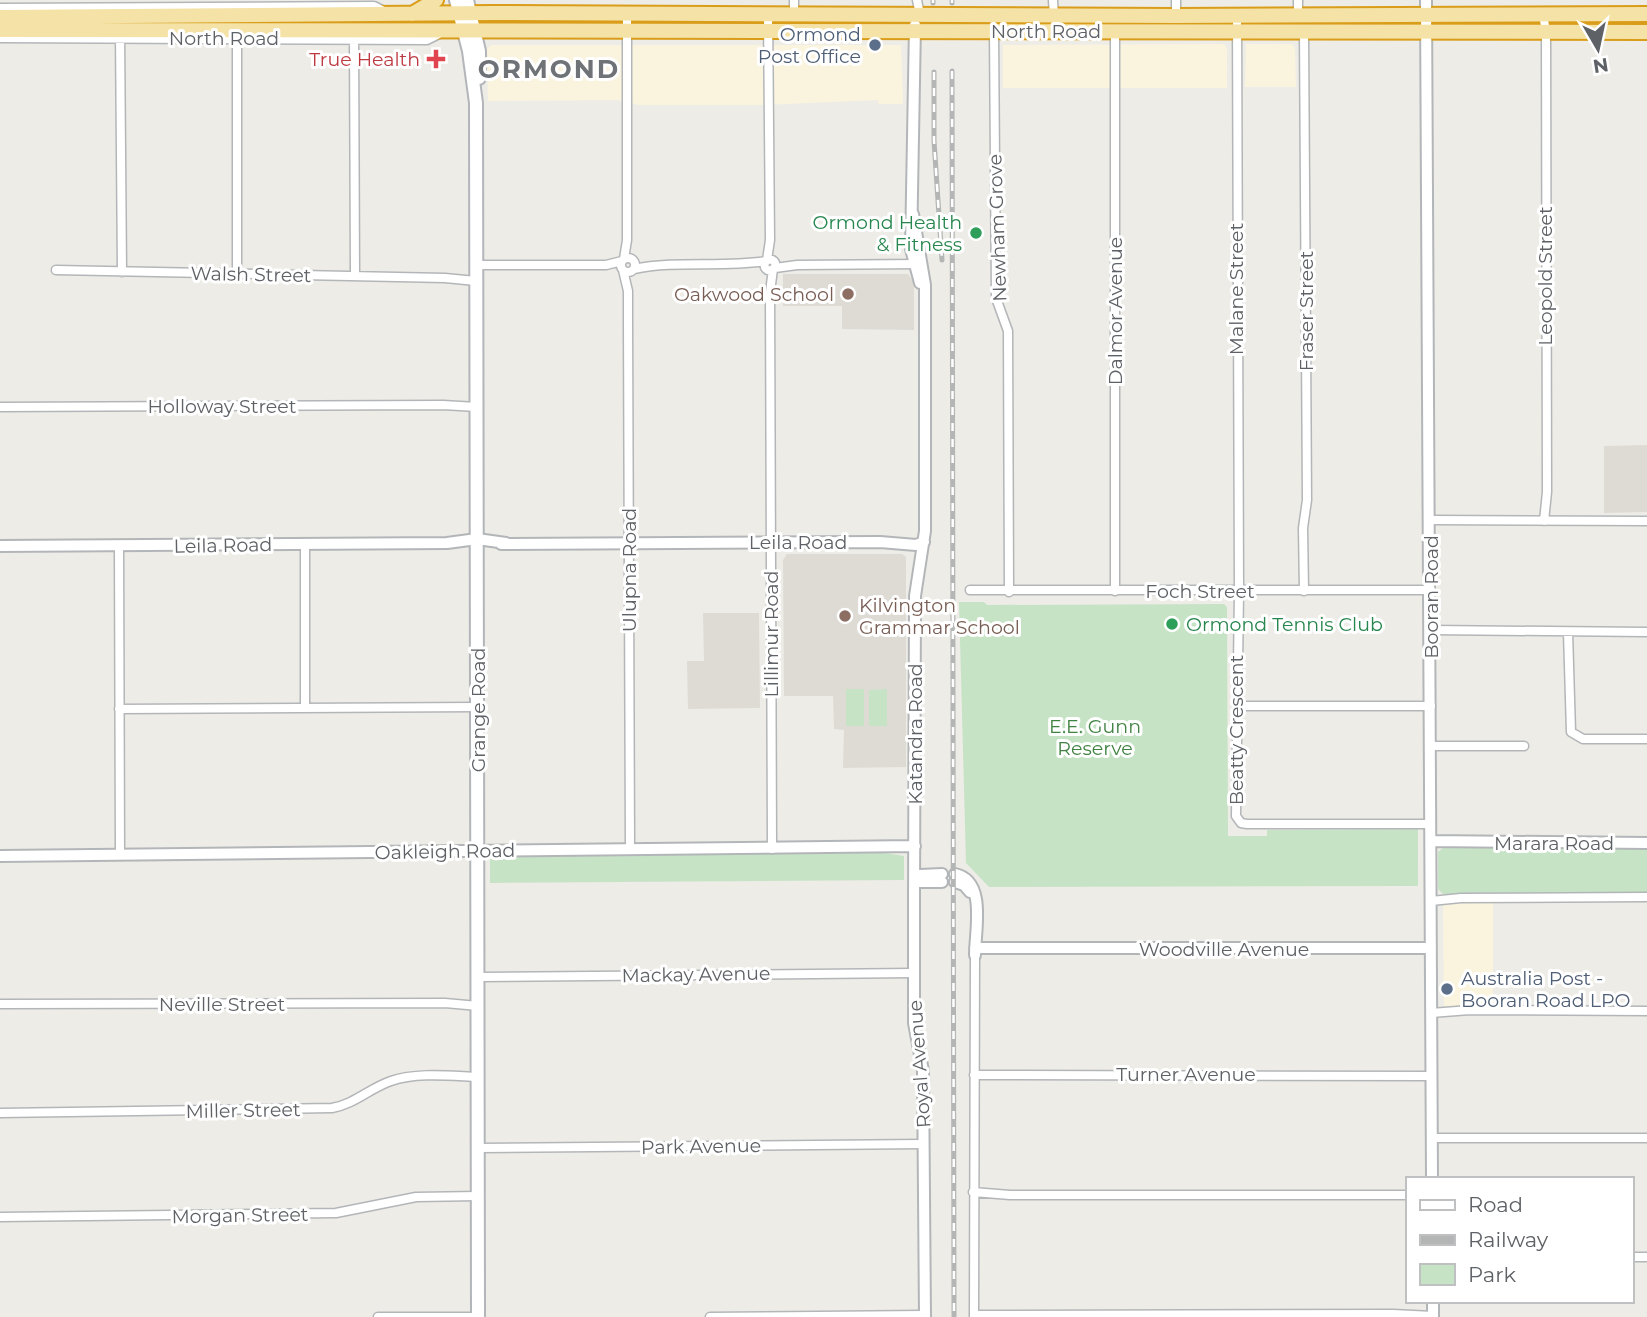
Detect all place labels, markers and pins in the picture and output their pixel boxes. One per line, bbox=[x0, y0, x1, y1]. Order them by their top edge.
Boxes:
place label: Ormond Post Office bbox=[758, 23, 861, 68]
marker: Ormond Post Office bbox=[867, 37, 883, 53]
place label: True Health bbox=[309, 48, 420, 71]
marker: True Health bbox=[426, 49, 446, 69]
place label: Ormond Health & Fitness bbox=[812, 211, 962, 256]
marker: Ormond Health & Fitness bbox=[968, 225, 984, 241]
place label: Oakwood School bbox=[674, 283, 834, 306]
marker: Oakwood School bbox=[840, 286, 856, 302]
place label: Kilvington Grammar School bbox=[859, 594, 1020, 639]
marker: Kilvington Grammar School bbox=[837, 608, 853, 624]
place label: Ormond Tennis Club bbox=[1186, 613, 1383, 636]
marker: Ormond Tennis Club bbox=[1164, 616, 1180, 632]
place label: Australia Post - Booran Road LPO bbox=[1461, 967, 1630, 1012]
marker: Australia Post - Booran Road LPO bbox=[1439, 981, 1455, 997]

